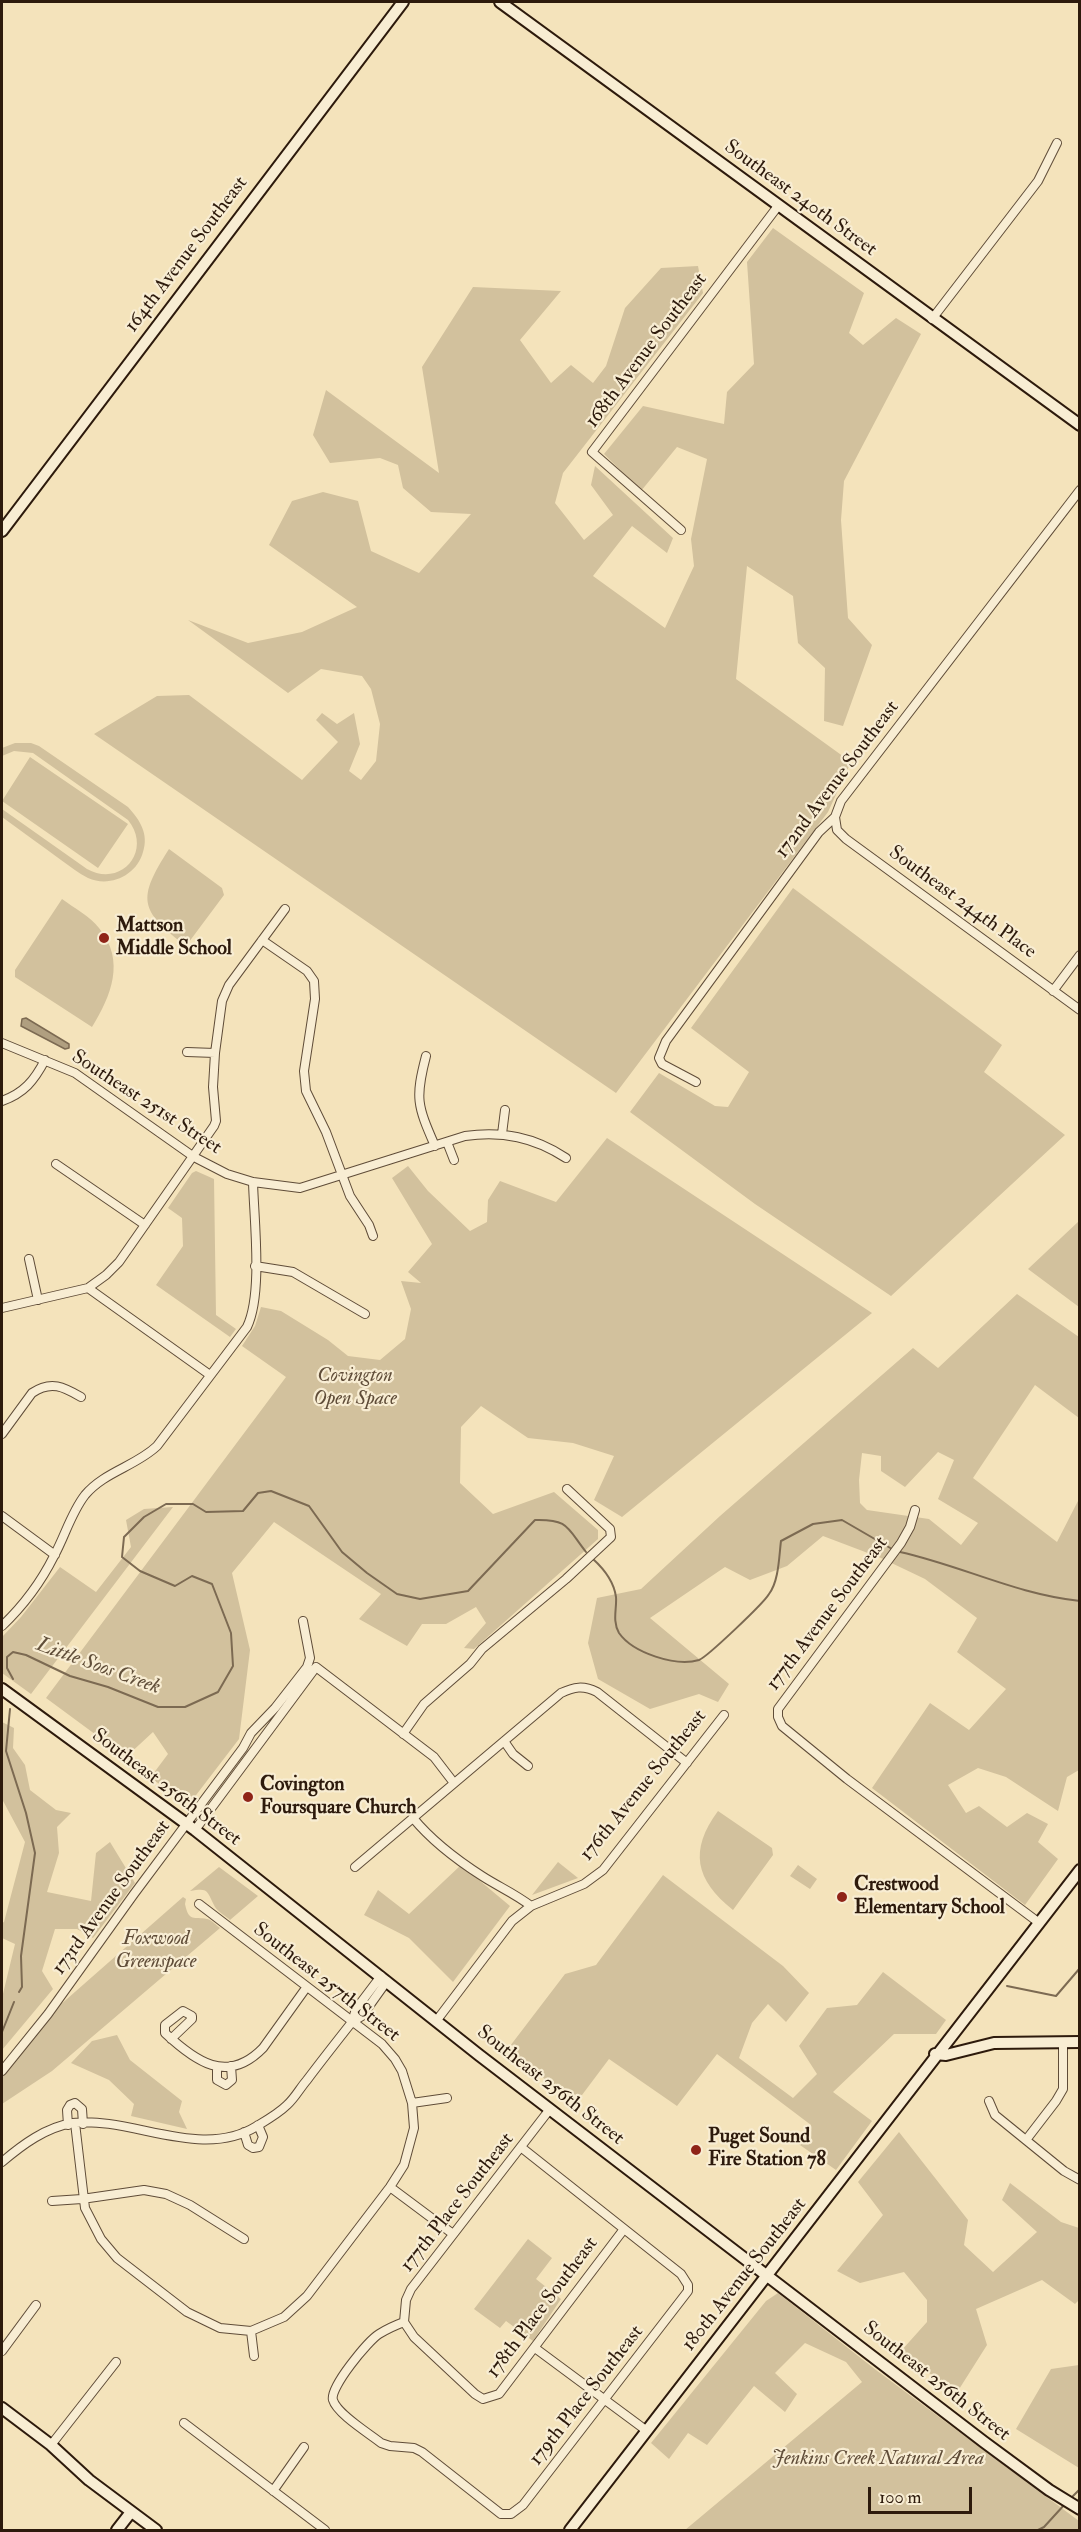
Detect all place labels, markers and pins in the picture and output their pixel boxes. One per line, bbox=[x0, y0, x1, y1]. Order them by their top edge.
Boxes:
place label: Mattson Middle School bbox=[116, 915, 232, 962]
marker: Mattson Middle School bbox=[97, 931, 111, 945]
place label: Covington Foursquare Church bbox=[260, 1774, 417, 1821]
marker: Covington Foursquare Church bbox=[241, 1790, 255, 1804]
place label: Crestwood Elementary School bbox=[854, 1874, 1005, 1921]
marker: Crestwood Elementary School bbox=[835, 1890, 849, 1904]
place label: Puget Sound Fire Station 78 bbox=[708, 2126, 826, 2173]
marker: Puget Sound Fire Station 78 bbox=[689, 2143, 703, 2157]

